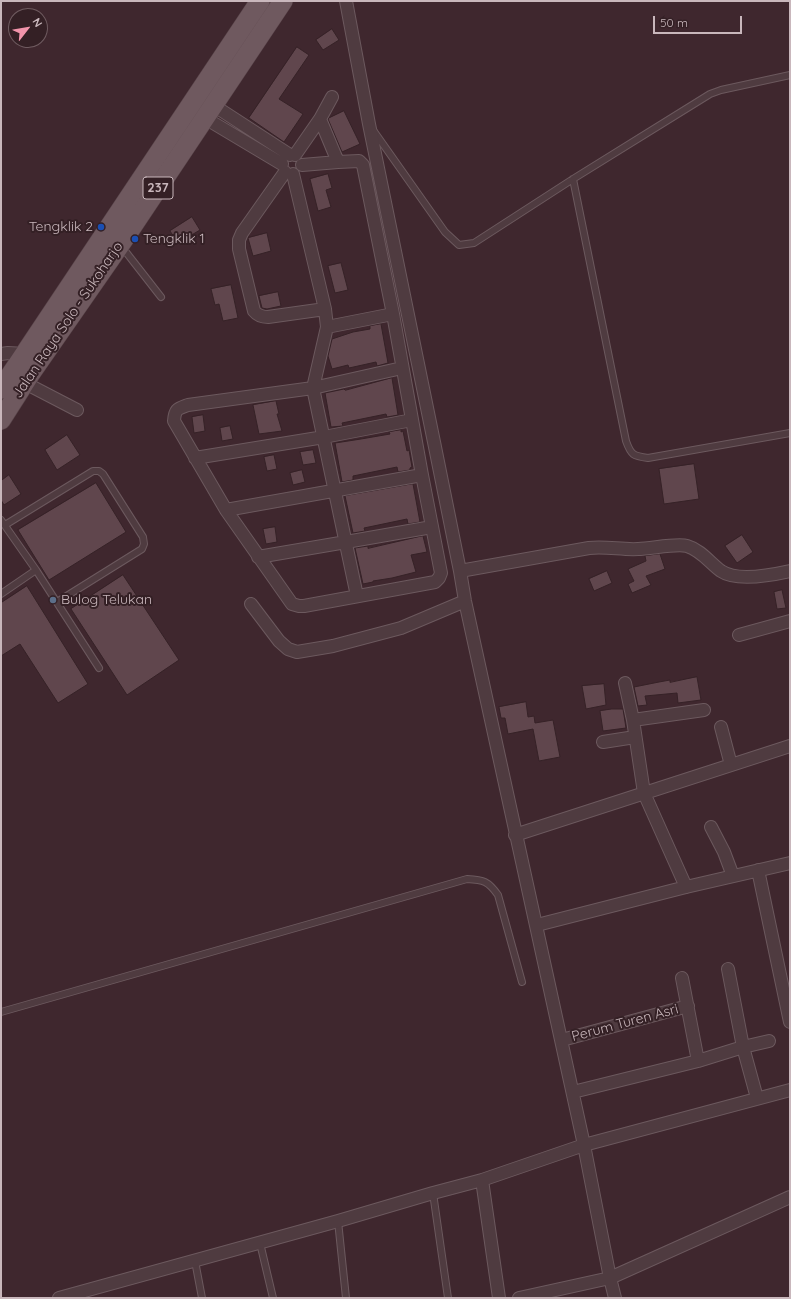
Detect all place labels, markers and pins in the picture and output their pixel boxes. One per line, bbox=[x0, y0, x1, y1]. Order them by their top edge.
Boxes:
place label: Tengklik 2 bbox=[29, 219, 93, 235]
marker: Tengklik 2 bbox=[96, 222, 106, 232]
place label: Tengklik 1 bbox=[143, 231, 205, 247]
marker: Tengklik 1 bbox=[130, 234, 140, 244]
place label: Bulog Telukan bbox=[61, 592, 152, 608]
marker: Bulog Telukan bbox=[48, 595, 58, 605]

